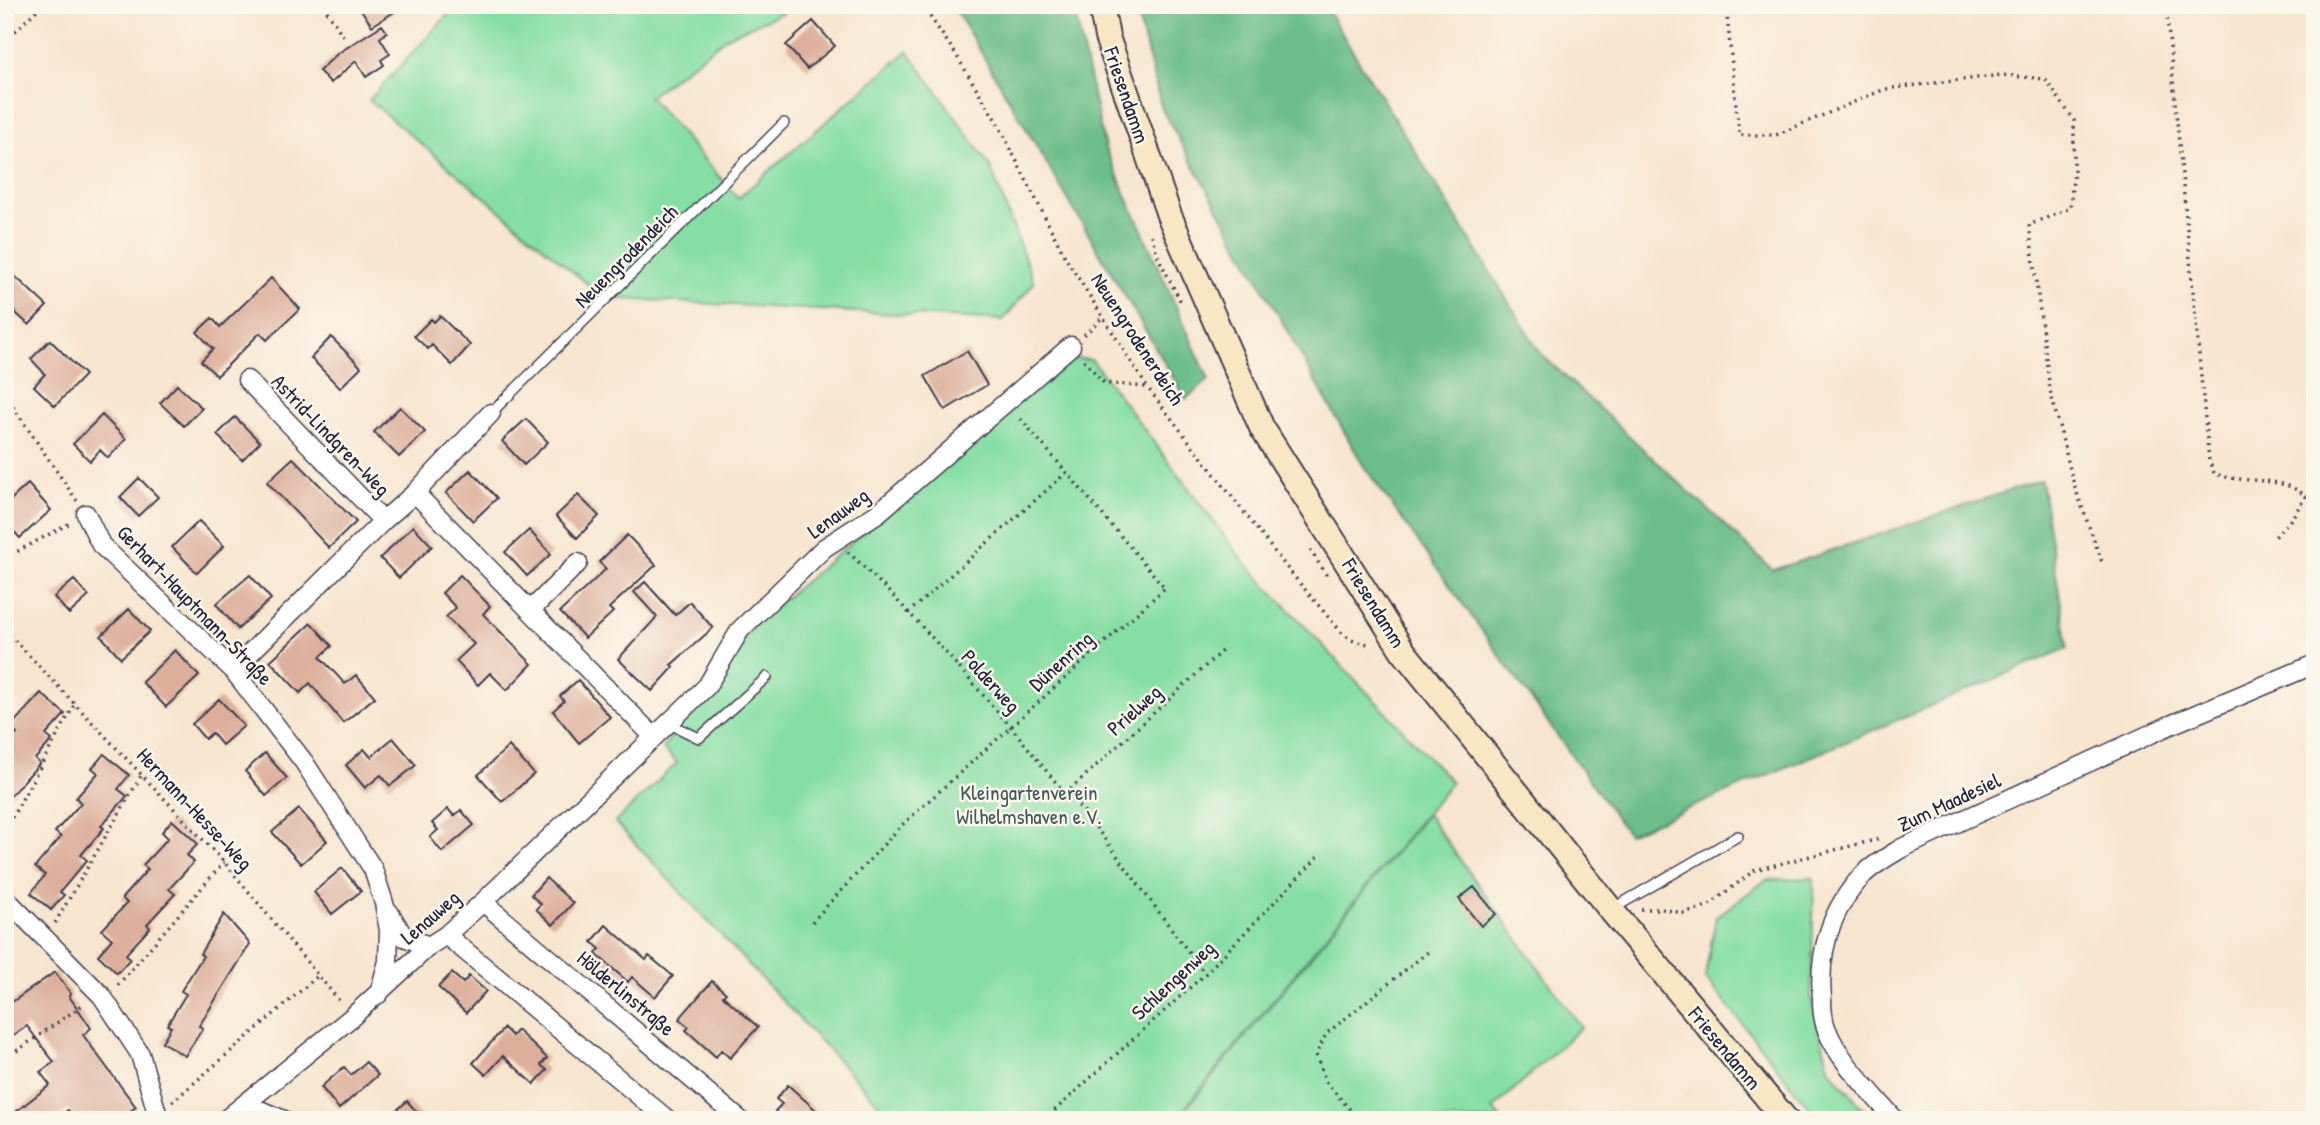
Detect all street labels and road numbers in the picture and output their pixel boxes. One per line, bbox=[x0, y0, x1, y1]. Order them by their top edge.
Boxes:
street label: Friesendamm bbox=[1097, 42, 1157, 147]
street label: Neuengrodendeich bbox=[568, 198, 684, 314]
street label: Neuengrodenerdeich bbox=[1084, 267, 1192, 411]
street label: Astrid-Lindgren-Weg bbox=[265, 368, 397, 502]
street label: Lenauweg bbox=[801, 481, 875, 545]
street label: Gerhart-Hauptmann-Straße bbox=[111, 518, 279, 692]
street label: Friesendamm bbox=[1335, 552, 1413, 653]
street label: Dünenring bbox=[1023, 624, 1099, 698]
street label: Polderweg bbox=[955, 643, 1027, 719]
street label: Prielweg bbox=[1100, 678, 1168, 742]
street label: Hermann-Hesse-Weg bbox=[130, 741, 260, 877]
street label: Zum Maadesiel bbox=[1893, 765, 2006, 838]
street label: Lenauweg bbox=[394, 883, 466, 951]
street label: Schlengenweg bbox=[1125, 934, 1221, 1026]
street label: Hölderlinstraße bbox=[571, 944, 681, 1042]
street label: Friesendamm bbox=[1681, 1000, 1768, 1096]

